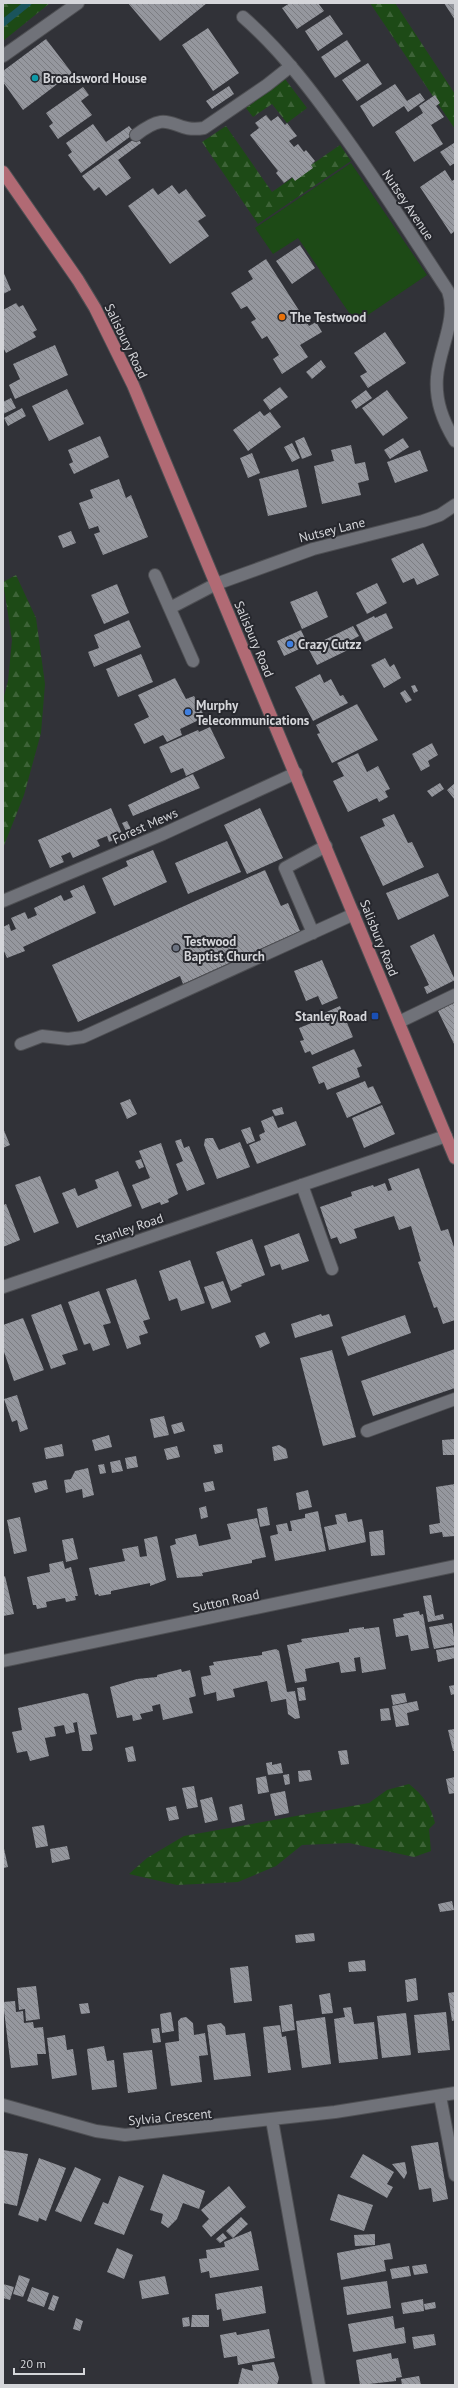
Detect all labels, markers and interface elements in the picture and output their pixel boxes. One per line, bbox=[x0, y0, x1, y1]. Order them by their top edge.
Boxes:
place label: Broadsword House bbox=[43, 70, 147, 87]
marker: Broadsword House bbox=[30, 73, 40, 83]
street label: Nutsey Avenue bbox=[378, 167, 438, 243]
street label: Salisbury Road bbox=[101, 301, 151, 381]
place label: The Testwood bbox=[290, 309, 366, 326]
marker: The Testwood bbox=[277, 312, 287, 322]
street label: Nutsey Lane bbox=[297, 514, 367, 546]
street label: Salisbury Road bbox=[230, 598, 278, 680]
place label: Crazy Cutzz bbox=[298, 636, 362, 653]
marker: Crazy Cutzz bbox=[285, 639, 295, 649]
place label: Murphy Telecommunications bbox=[196, 697, 310, 729]
marker: Murphy Telecommunications bbox=[183, 707, 193, 717]
street label: Forest Mews bbox=[110, 804, 180, 848]
street label: Salisbury Road bbox=[356, 897, 402, 979]
place label: Testwood Baptist Church bbox=[184, 933, 265, 965]
marker: Testwood Baptist Church bbox=[171, 943, 181, 953]
place label: Stanley Road bbox=[295, 1008, 367, 1025]
marker: Stanley Road bbox=[370, 1011, 380, 1021]
street label: Stanley Road bbox=[92, 1209, 166, 1249]
street label: Sutton Road bbox=[191, 1586, 261, 1616]
street label: Sylvia Crescent bbox=[128, 2105, 213, 2129]
scale bar bbox=[14, 2350, 84, 2376]
text: 20 m bbox=[20, 2356, 46, 2371]

